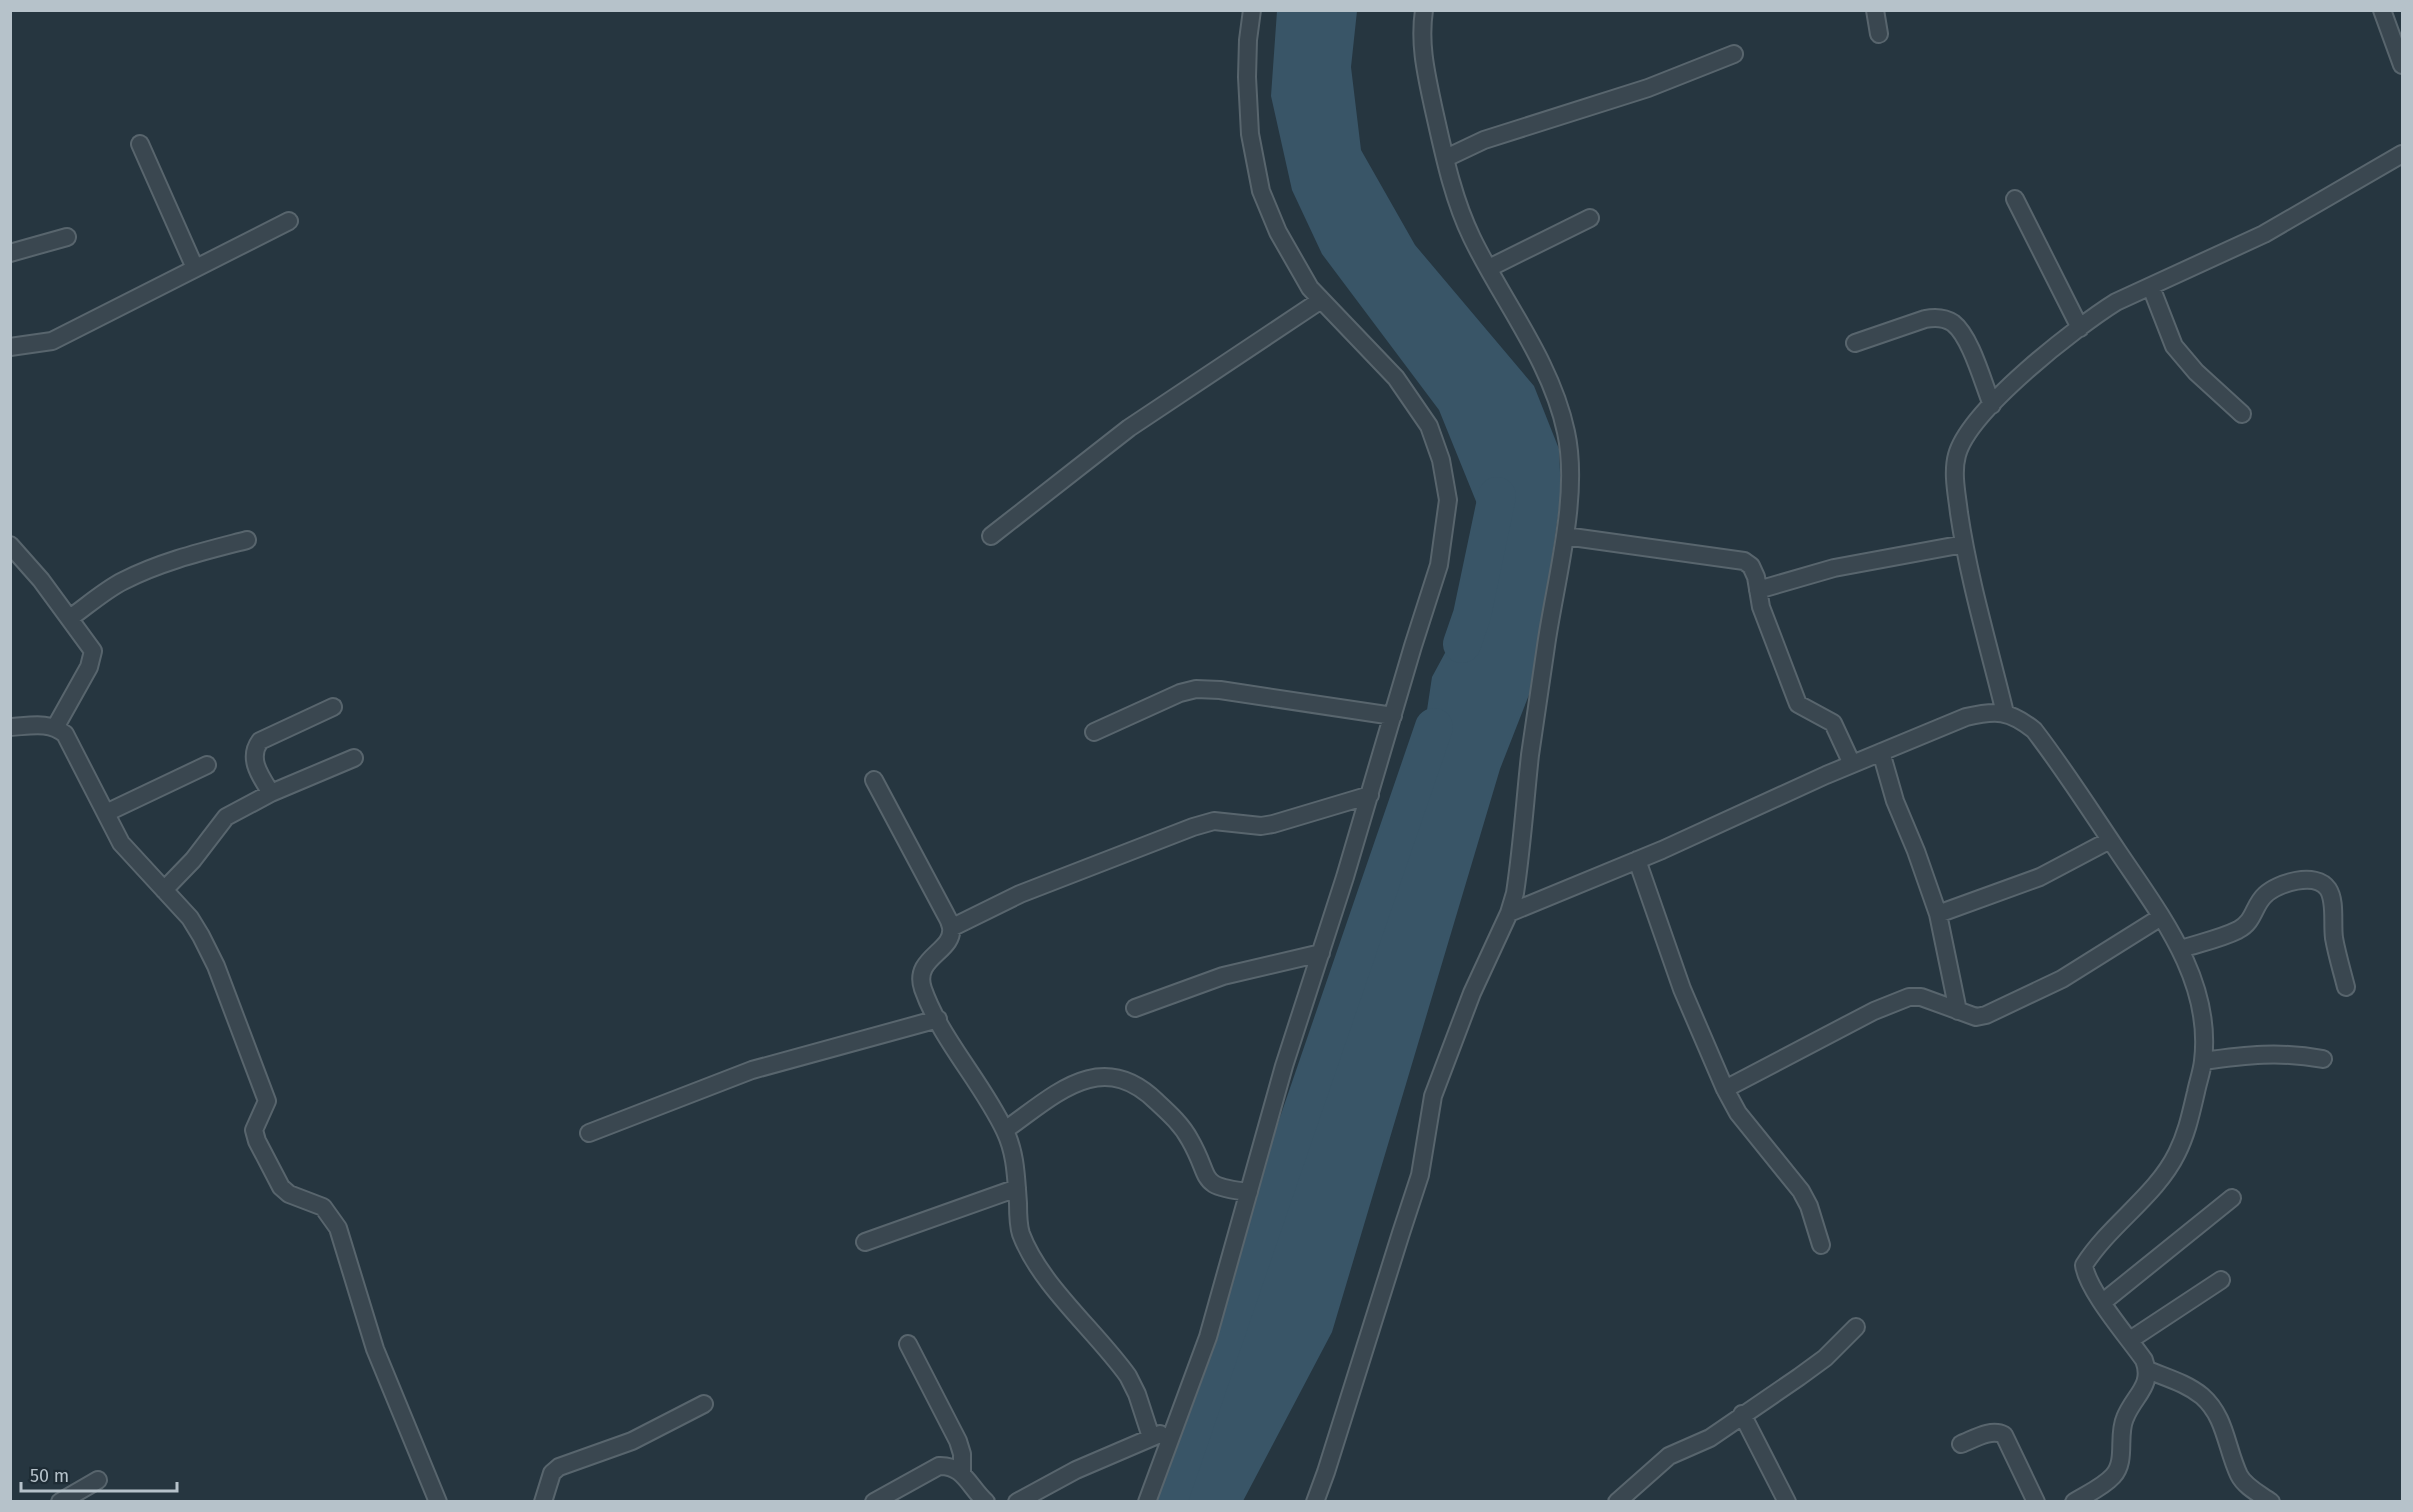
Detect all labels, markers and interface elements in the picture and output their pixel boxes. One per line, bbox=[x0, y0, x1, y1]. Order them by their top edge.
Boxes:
scale bar bbox=[21, 1455, 177, 1493]
text: 50 m bbox=[30, 1465, 69, 1487]

